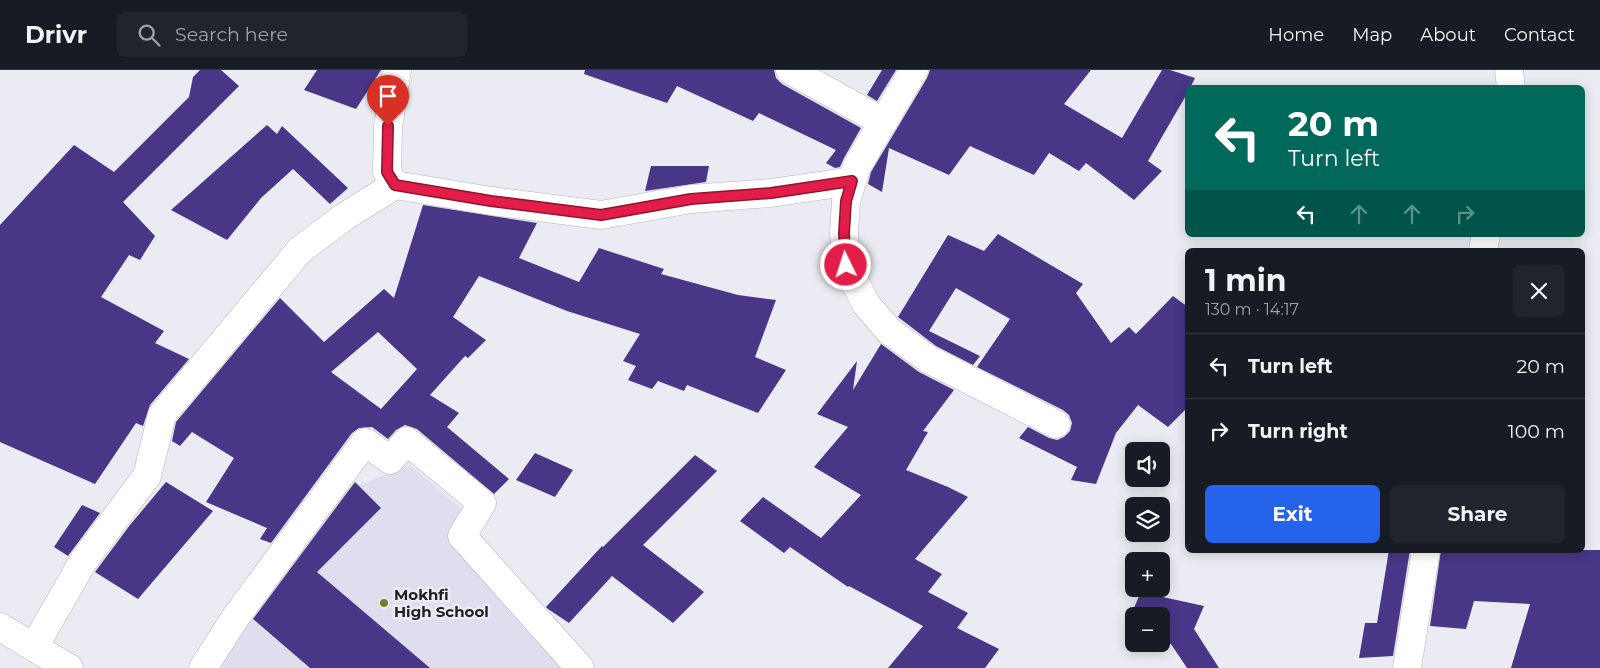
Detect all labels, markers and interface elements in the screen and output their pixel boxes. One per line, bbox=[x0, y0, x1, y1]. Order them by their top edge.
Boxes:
search box bbox=[117, 12, 467, 57]
text: Drivr bbox=[25, 20, 87, 49]
icon: search bbox=[135, 21, 163, 49]
text: Search here bbox=[175, 23, 288, 46]
text: Home bbox=[1268, 24, 1324, 46]
text: Map bbox=[1352, 24, 1392, 46]
text: About bbox=[1420, 24, 1476, 46]
text: Contact bbox=[1504, 24, 1575, 46]
pin bbox=[367, 75, 409, 126]
icon: arrive bbox=[374, 82, 402, 110]
text: 20 m bbox=[1288, 102, 1379, 145]
icon: left bbox=[1205, 105, 1270, 170]
text: Turn left bbox=[1288, 145, 1380, 172]
icon: left bbox=[1292, 200, 1320, 228]
icon: ahead bbox=[1345, 200, 1373, 228]
icon: ahead bbox=[1398, 200, 1426, 228]
icon: right bbox=[1451, 200, 1479, 228]
position arrow bbox=[819, 238, 871, 290]
text: 1 min bbox=[1205, 262, 1286, 299]
button: close bbox=[1513, 265, 1565, 317]
text: 130 m · 14:17 bbox=[1205, 300, 1299, 319]
icon: left bbox=[1205, 352, 1233, 380]
text: Turn left bbox=[1248, 355, 1333, 378]
text: 20 m bbox=[1517, 355, 1565, 378]
icon: right bbox=[1205, 417, 1233, 445]
text: Turn right bbox=[1248, 420, 1348, 443]
text: 100 m bbox=[1508, 420, 1565, 443]
map controls bbox=[1125, 442, 1170, 652]
button: sound bbox=[1125, 442, 1170, 487]
button: Exit bbox=[1205, 485, 1380, 543]
button: Share bbox=[1390, 485, 1565, 543]
button: layers bbox=[1125, 497, 1170, 542]
button: + bbox=[1125, 552, 1170, 597]
place label: Mokhfi High School bbox=[394, 585, 489, 621]
marker: Mokhfi High School bbox=[378, 597, 390, 609]
button: − bbox=[1125, 607, 1170, 652]

